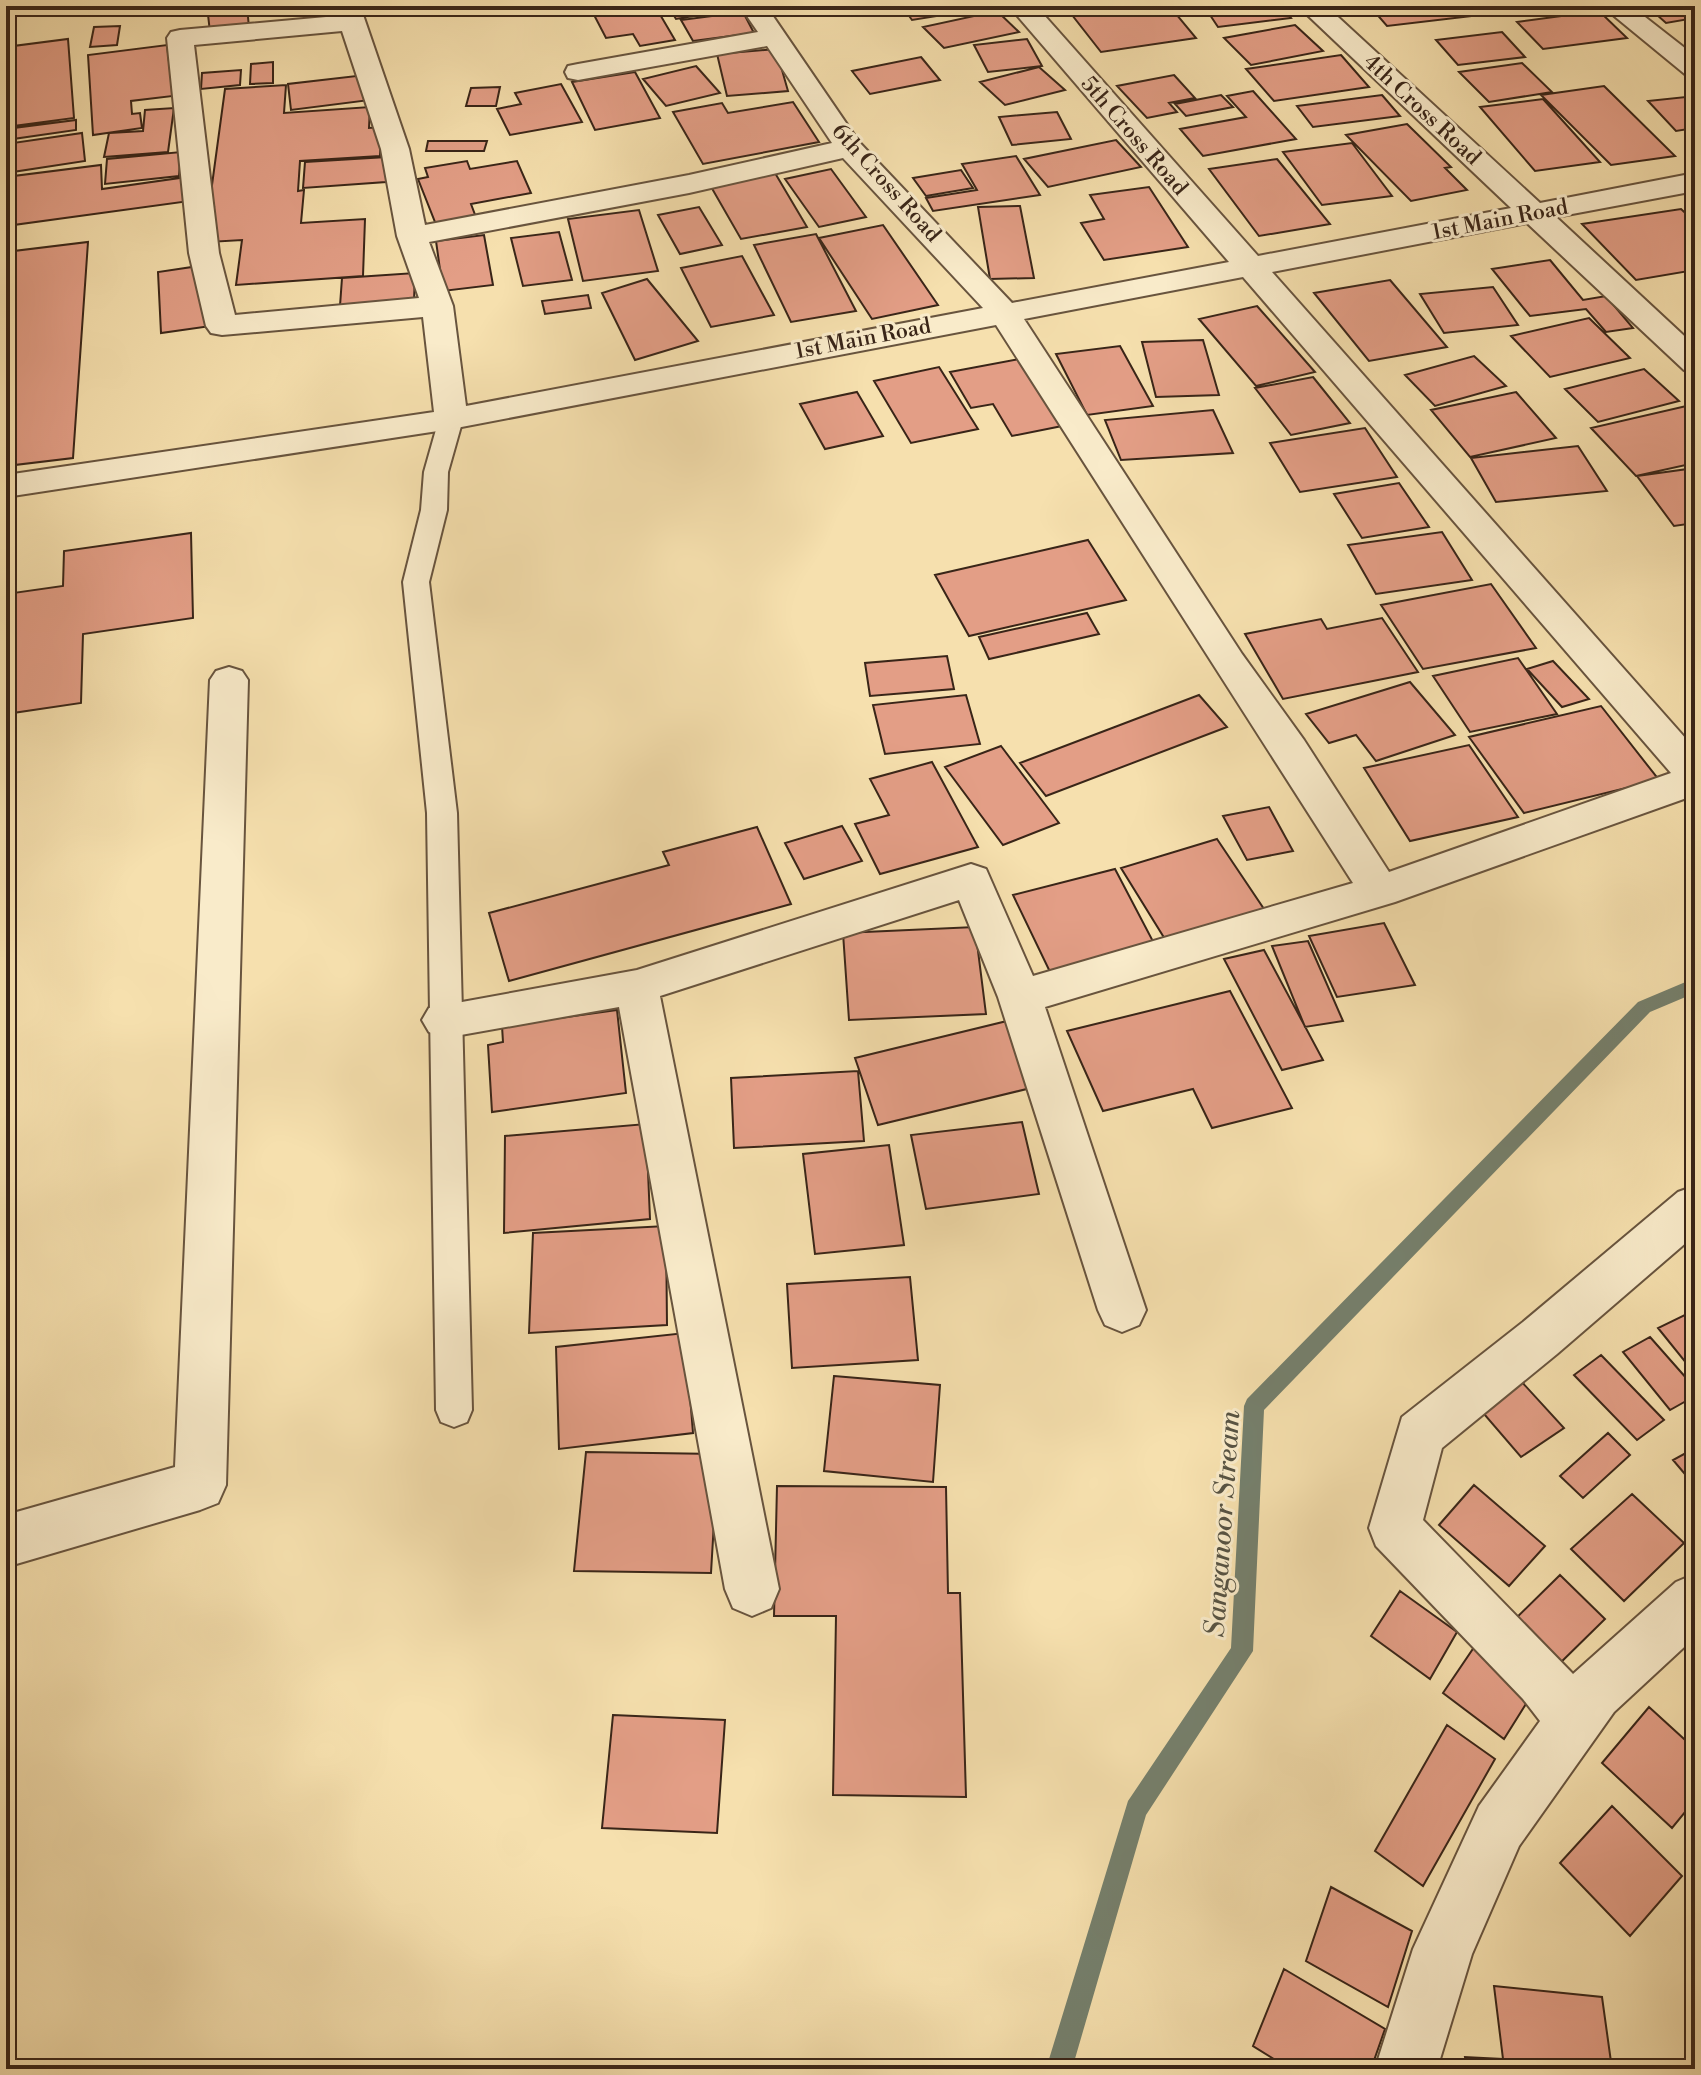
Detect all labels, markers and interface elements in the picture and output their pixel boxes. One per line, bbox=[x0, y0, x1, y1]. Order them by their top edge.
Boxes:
street label: 4th Cross Road bbox=[1358, 49, 1487, 171]
street label: 5th Cross Road bbox=[1075, 71, 1194, 202]
street label: 6th Cross Road bbox=[826, 118, 947, 248]
street label: 1st Main Road bbox=[1430, 193, 1571, 246]
street label: 1st Main Road bbox=[793, 312, 934, 365]
water label: Sanganoor Stream bbox=[1198, 1409, 1248, 1638]

